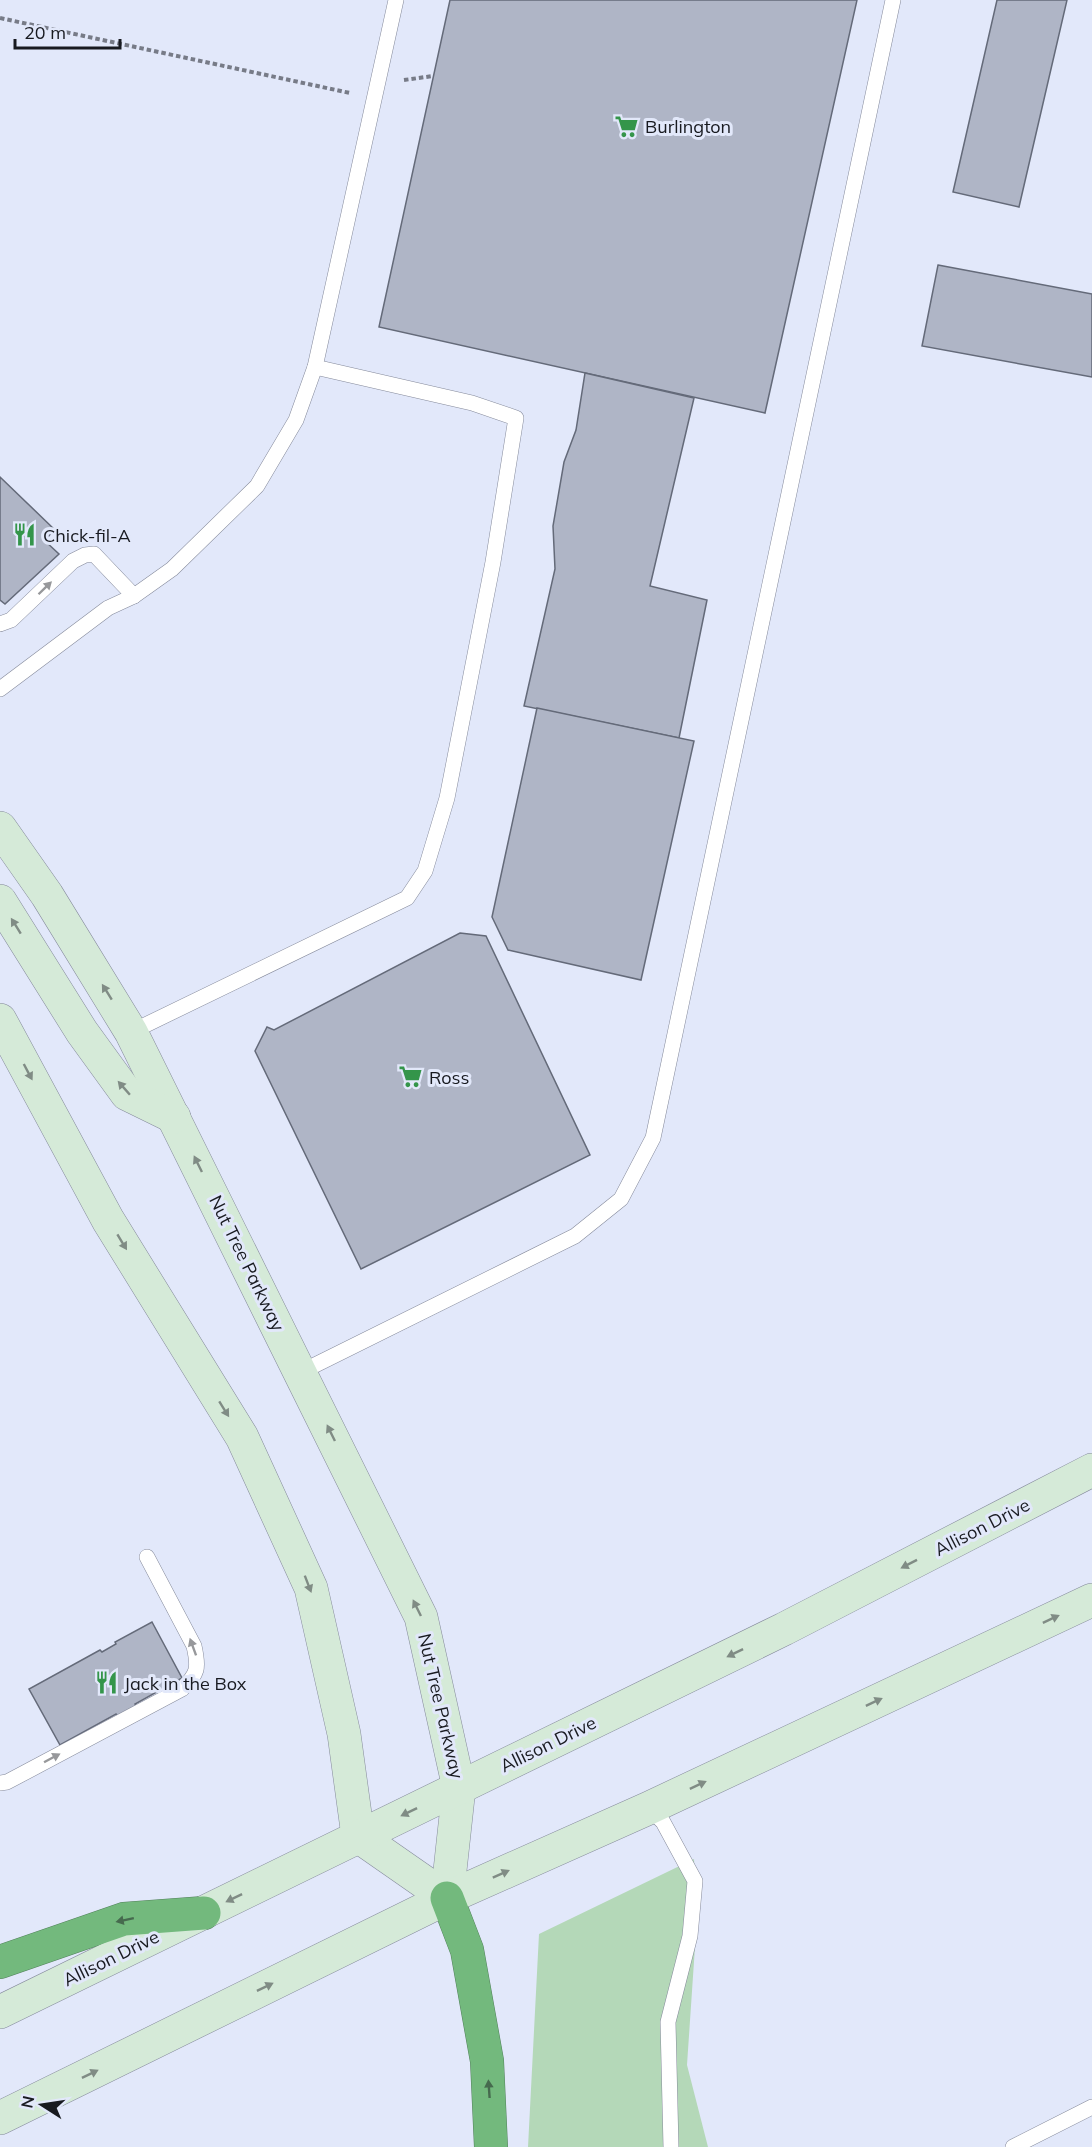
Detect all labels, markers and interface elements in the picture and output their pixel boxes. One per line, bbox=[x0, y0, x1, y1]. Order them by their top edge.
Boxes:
scale bar bbox=[15, 12, 120, 50]
text: 20 m bbox=[24, 21, 66, 44]
supermarket icon: Burlington bbox=[614, 113, 640, 139]
place label: Burlington bbox=[645, 115, 731, 138]
restaurant icon: Chick-fil-A bbox=[12, 522, 38, 548]
place label: Chick-fil-A bbox=[43, 524, 131, 547]
one-way arrow bbox=[38, 582, 52, 596]
one-way arrow bbox=[11, 918, 22, 934]
one-way arrow bbox=[101, 984, 112, 1000]
one-way arrow bbox=[23, 1063, 33, 1080]
supermarket icon: Ross bbox=[398, 1064, 424, 1090]
place label: Ross bbox=[429, 1066, 469, 1089]
one-way arrow bbox=[117, 1081, 130, 1096]
one-way arrow bbox=[193, 1156, 202, 1173]
street label: Nut Tree Parkway bbox=[204, 1191, 290, 1335]
one-way arrow bbox=[117, 1234, 127, 1251]
one-way arrow bbox=[218, 1400, 230, 1416]
one-way arrow bbox=[326, 1425, 336, 1442]
street label: Allison Drive bbox=[930, 1493, 1034, 1561]
one-way arrow bbox=[901, 1560, 918, 1569]
one-way arrow bbox=[304, 1575, 313, 1593]
one-way arrow bbox=[412, 1600, 422, 1617]
one-way arrow bbox=[1042, 1615, 1059, 1624]
street label: Nut Tree Parkway bbox=[413, 1631, 469, 1781]
one-way arrow bbox=[188, 1638, 197, 1656]
one-way arrow bbox=[727, 1648, 744, 1657]
restaurant icon: Jack in the Box bbox=[93, 1670, 119, 1696]
place label: Jack in the Box bbox=[124, 1672, 247, 1695]
one-way arrow bbox=[866, 1698, 883, 1707]
street label: Allison Drive bbox=[496, 1711, 600, 1777]
one-way arrow bbox=[44, 1753, 61, 1763]
one-way arrow bbox=[689, 1781, 706, 1790]
one-way arrow bbox=[401, 1807, 418, 1816]
one-way arrow bbox=[492, 1869, 510, 1879]
one-way arrow bbox=[226, 1893, 243, 1903]
one-way arrow bbox=[115, 1916, 134, 1925]
street label: Allison Drive bbox=[59, 1925, 163, 1991]
one-way arrow bbox=[257, 1983, 274, 1992]
one-way arrow bbox=[82, 2069, 99, 2078]
north arrow bbox=[12, 2075, 72, 2135]
one-way arrow bbox=[484, 2079, 494, 2098]
text: N bbox=[16, 2094, 38, 2110]

